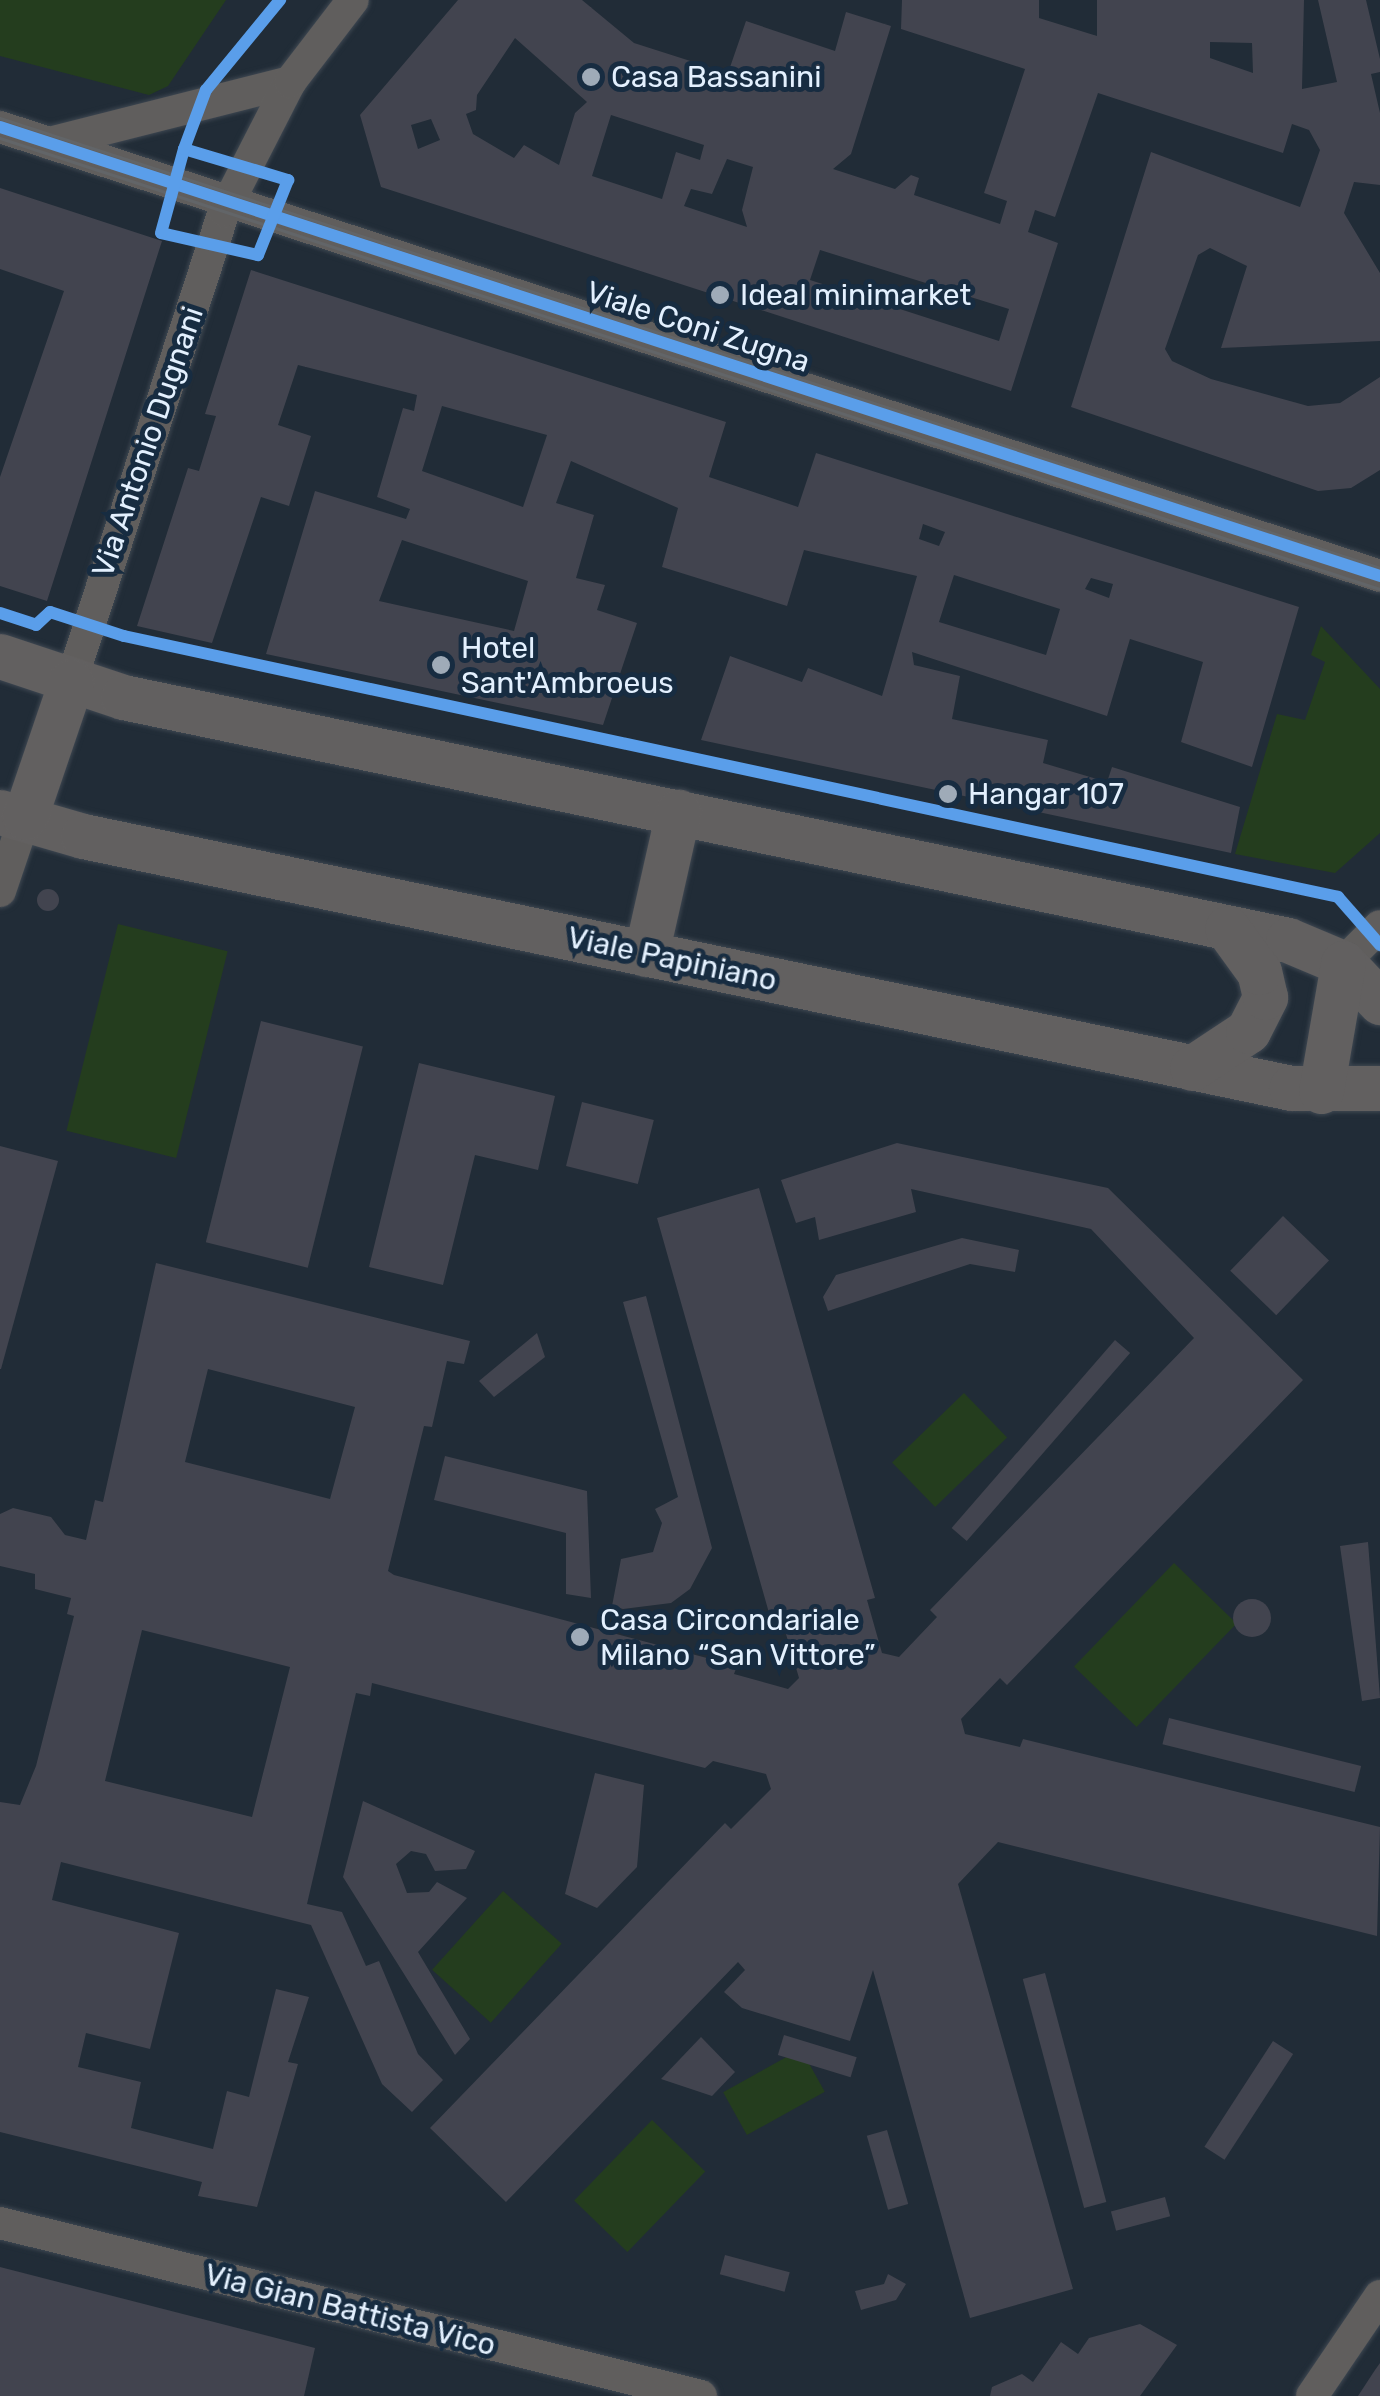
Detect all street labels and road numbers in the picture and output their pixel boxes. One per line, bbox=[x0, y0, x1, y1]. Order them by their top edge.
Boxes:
street label: Viale Coni Zugna bbox=[582, 274, 814, 380]
street label: Via Antonio Dugnani bbox=[85, 302, 211, 582]
street label: Viale Papiniano bbox=[564, 919, 780, 999]
street label: Via Gian Battista Vico bbox=[200, 2256, 500, 2364]

